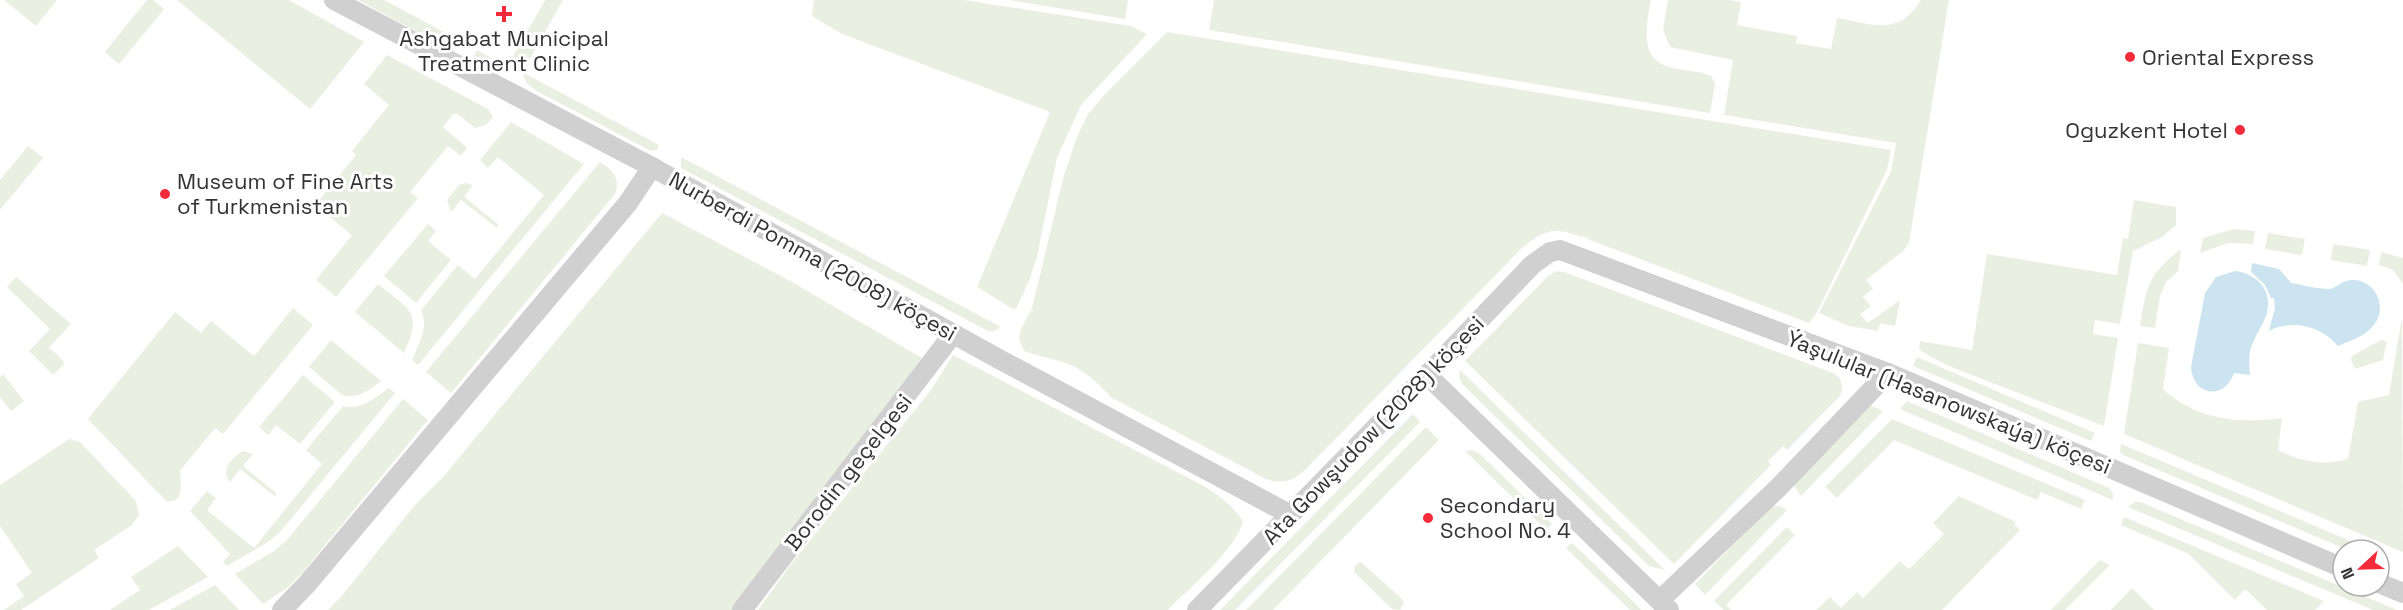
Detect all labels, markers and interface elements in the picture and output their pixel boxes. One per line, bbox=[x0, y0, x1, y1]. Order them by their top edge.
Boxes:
marker: Ashgabat Municipal Treatment Clinic bbox=[495, 5, 513, 23]
place label: Ashgabat Municipal Treatment Clinic bbox=[399, 24, 609, 77]
place label: Oriental Express bbox=[2142, 43, 2314, 71]
marker: Oriental Express bbox=[2123, 50, 2137, 64]
place label: Oguzkent Hotel bbox=[2065, 116, 2228, 144]
marker: Oguzkent Hotel bbox=[2233, 123, 2247, 137]
street label: Nurberdi Pomma (2008) köçesi bbox=[664, 165, 962, 347]
place label: Museum of Fine Arts of Turkmenistan bbox=[177, 167, 394, 220]
marker: Museum of Fine Arts of Turkmenistan bbox=[158, 187, 172, 201]
street label: Ata Gowşudow (2028) köçesi bbox=[1256, 310, 1490, 550]
street label: Ýaşulular (Hasanowskaýa) köçesi bbox=[1783, 324, 2115, 480]
street label: Borodin geçelgesi bbox=[778, 388, 918, 556]
place label: Secondary School No. 4 bbox=[1440, 491, 1571, 544]
marker: Secondary School No. 4 bbox=[1421, 511, 1435, 525]
north arrow bbox=[2331, 538, 2391, 598]
text: N bbox=[2336, 565, 2359, 582]

